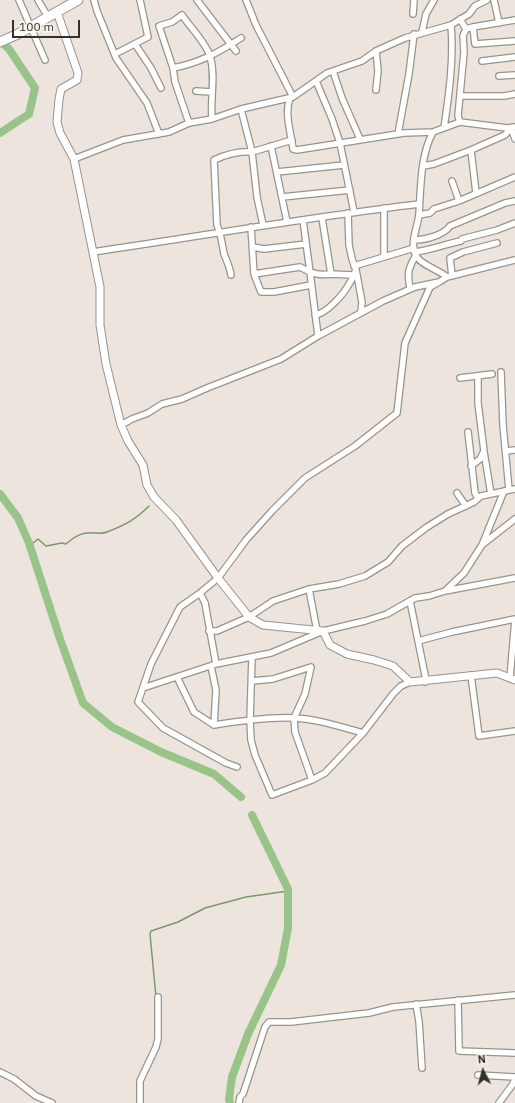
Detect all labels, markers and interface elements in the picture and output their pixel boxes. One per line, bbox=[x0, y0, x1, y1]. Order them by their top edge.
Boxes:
scale bar bbox=[14, 12, 82, 38]
text: 100 m bbox=[19, 19, 54, 34]
north arrow bbox=[463, 1051, 503, 1091]
text: N bbox=[477, 1052, 486, 1066]

